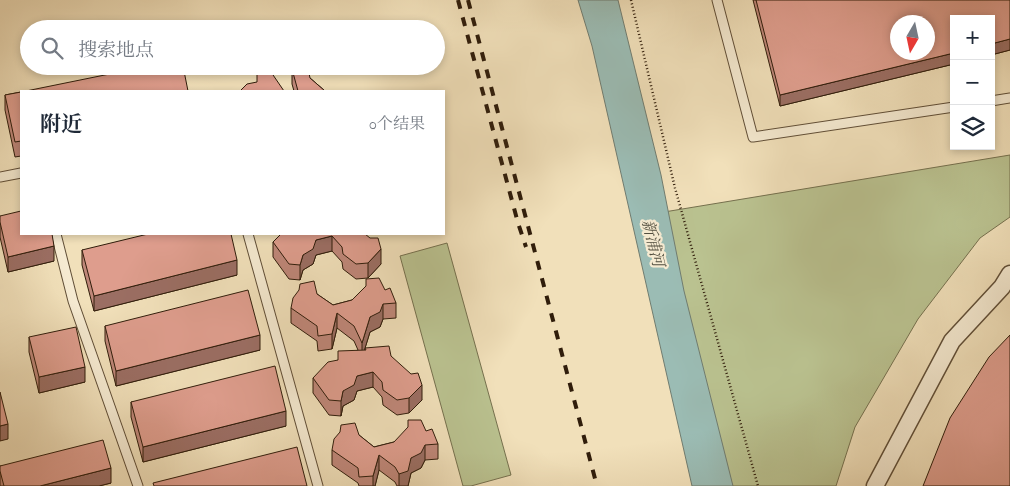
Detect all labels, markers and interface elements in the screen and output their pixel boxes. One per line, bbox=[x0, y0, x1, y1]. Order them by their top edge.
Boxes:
north arrow bbox=[890, 15, 935, 60]
map controls bbox=[950, 15, 995, 150]
button: + bbox=[950, 15, 995, 60]
search box bbox=[20, 20, 445, 75]
icon: search bbox=[38, 34, 66, 62]
text: 搜索地点 bbox=[78, 38, 154, 62]
button: − bbox=[950, 60, 995, 105]
button: layers bbox=[950, 105, 995, 150]
text: 附近 bbox=[40, 111, 82, 138]
text: 0个结果 bbox=[369, 114, 425, 134]
water label: 新浦河 bbox=[637, 217, 669, 272]

